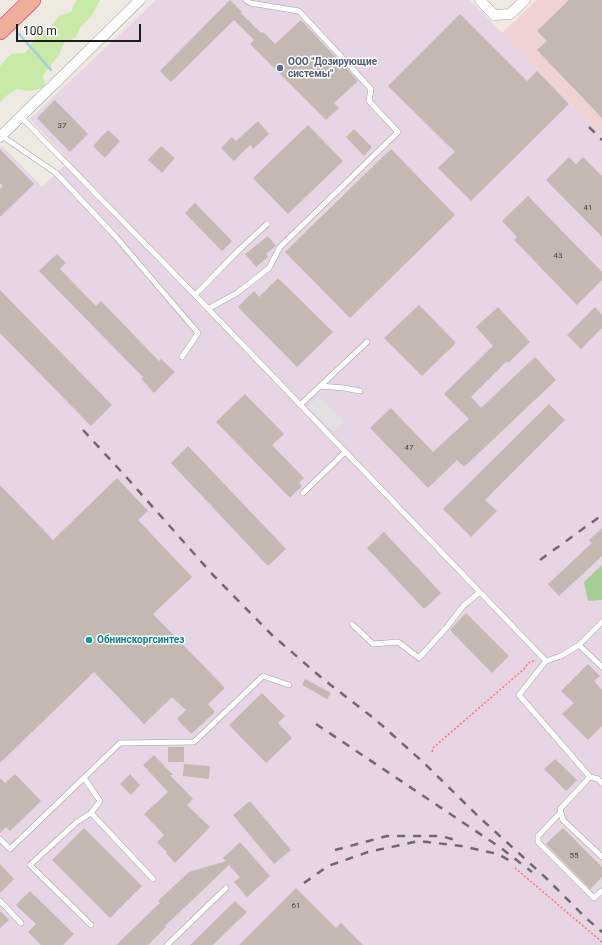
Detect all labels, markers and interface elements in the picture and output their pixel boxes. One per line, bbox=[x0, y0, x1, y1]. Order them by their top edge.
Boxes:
scale bar bbox=[18, 16, 143, 42]
text: 100 m bbox=[23, 24, 57, 38]
place label: ООО "Дозирующие системы" bbox=[288, 56, 377, 80]
marker: ООО "Дозирующие системы" bbox=[275, 63, 285, 73]
house number: 37 bbox=[58, 121, 66, 131]
house number: 41 bbox=[584, 203, 592, 213]
house number: 43 bbox=[554, 251, 562, 261]
house number: 47 bbox=[405, 443, 413, 453]
place label: Обнинскоргсинтез bbox=[97, 634, 184, 646]
marker: Обнинскоргсинтез bbox=[84, 635, 94, 645]
house number: 55 bbox=[570, 851, 578, 861]
house number: 61 bbox=[292, 901, 300, 911]

